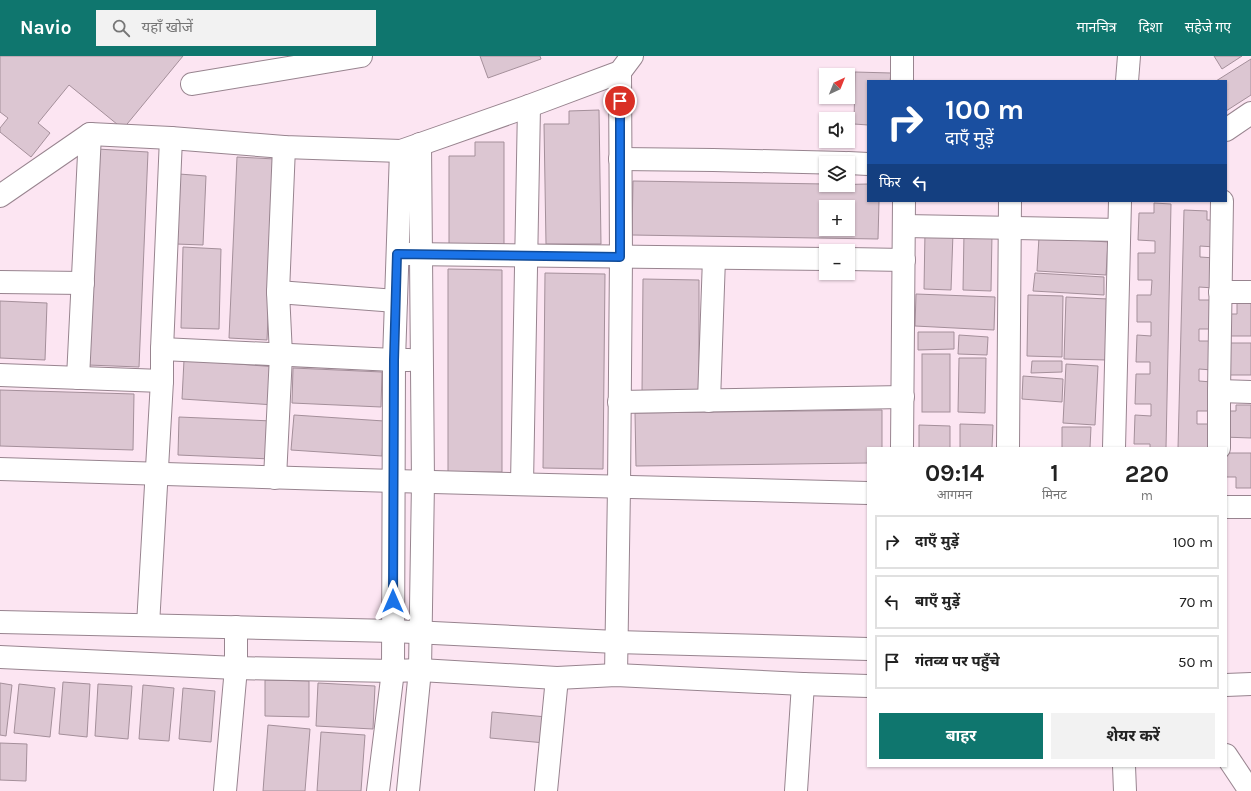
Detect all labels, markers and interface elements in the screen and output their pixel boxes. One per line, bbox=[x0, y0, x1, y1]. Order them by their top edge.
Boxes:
search box bbox=[96, 10, 376, 46]
text: Navio bbox=[20, 17, 72, 39]
icon: search bbox=[110, 17, 132, 39]
text: यहाँ खोजें bbox=[142, 18, 193, 36]
text: मानचित्र bbox=[1077, 19, 1117, 36]
text: दिशा bbox=[1139, 19, 1163, 36]
text: सहेजे गए bbox=[1185, 19, 1231, 36]
north arrow bbox=[819, 68, 855, 104]
map controls bbox=[819, 68, 855, 280]
pin bbox=[603, 84, 637, 118]
icon: arrive bbox=[609, 90, 631, 112]
text: 100 m bbox=[945, 93, 1024, 126]
icon: right bbox=[879, 96, 931, 148]
button: sound bbox=[819, 112, 855, 148]
text: दाएँ मुड़ें bbox=[945, 127, 994, 149]
button: layers bbox=[819, 156, 855, 192]
icon: left bbox=[909, 172, 931, 194]
text: फिर bbox=[879, 173, 901, 191]
button: + bbox=[819, 200, 855, 236]
button: − bbox=[819, 244, 855, 280]
text: 09:14 bbox=[925, 459, 984, 487]
text: 1 bbox=[1050, 459, 1059, 487]
text: 220 bbox=[1125, 460, 1169, 488]
text: आगमन bbox=[937, 487, 972, 502]
text: मिनट bbox=[1042, 487, 1067, 502]
text: m bbox=[1141, 488, 1153, 503]
icon: right bbox=[881, 531, 903, 553]
text: दाएँ मुड़ें bbox=[915, 532, 959, 550]
text: 100 m bbox=[1173, 533, 1213, 551]
position arrow bbox=[372, 580, 414, 622]
icon: left bbox=[881, 591, 903, 613]
text: बाएँ मुड़ें bbox=[915, 592, 960, 610]
text: 70 m bbox=[1179, 593, 1213, 611]
icon: arrive bbox=[881, 651, 903, 673]
text: गंतव्य पर पहुँचे bbox=[915, 652, 1000, 670]
text: 50 m bbox=[1178, 653, 1213, 671]
button: बाहर bbox=[879, 713, 1043, 759]
button: शेयर करें bbox=[1051, 713, 1215, 759]

